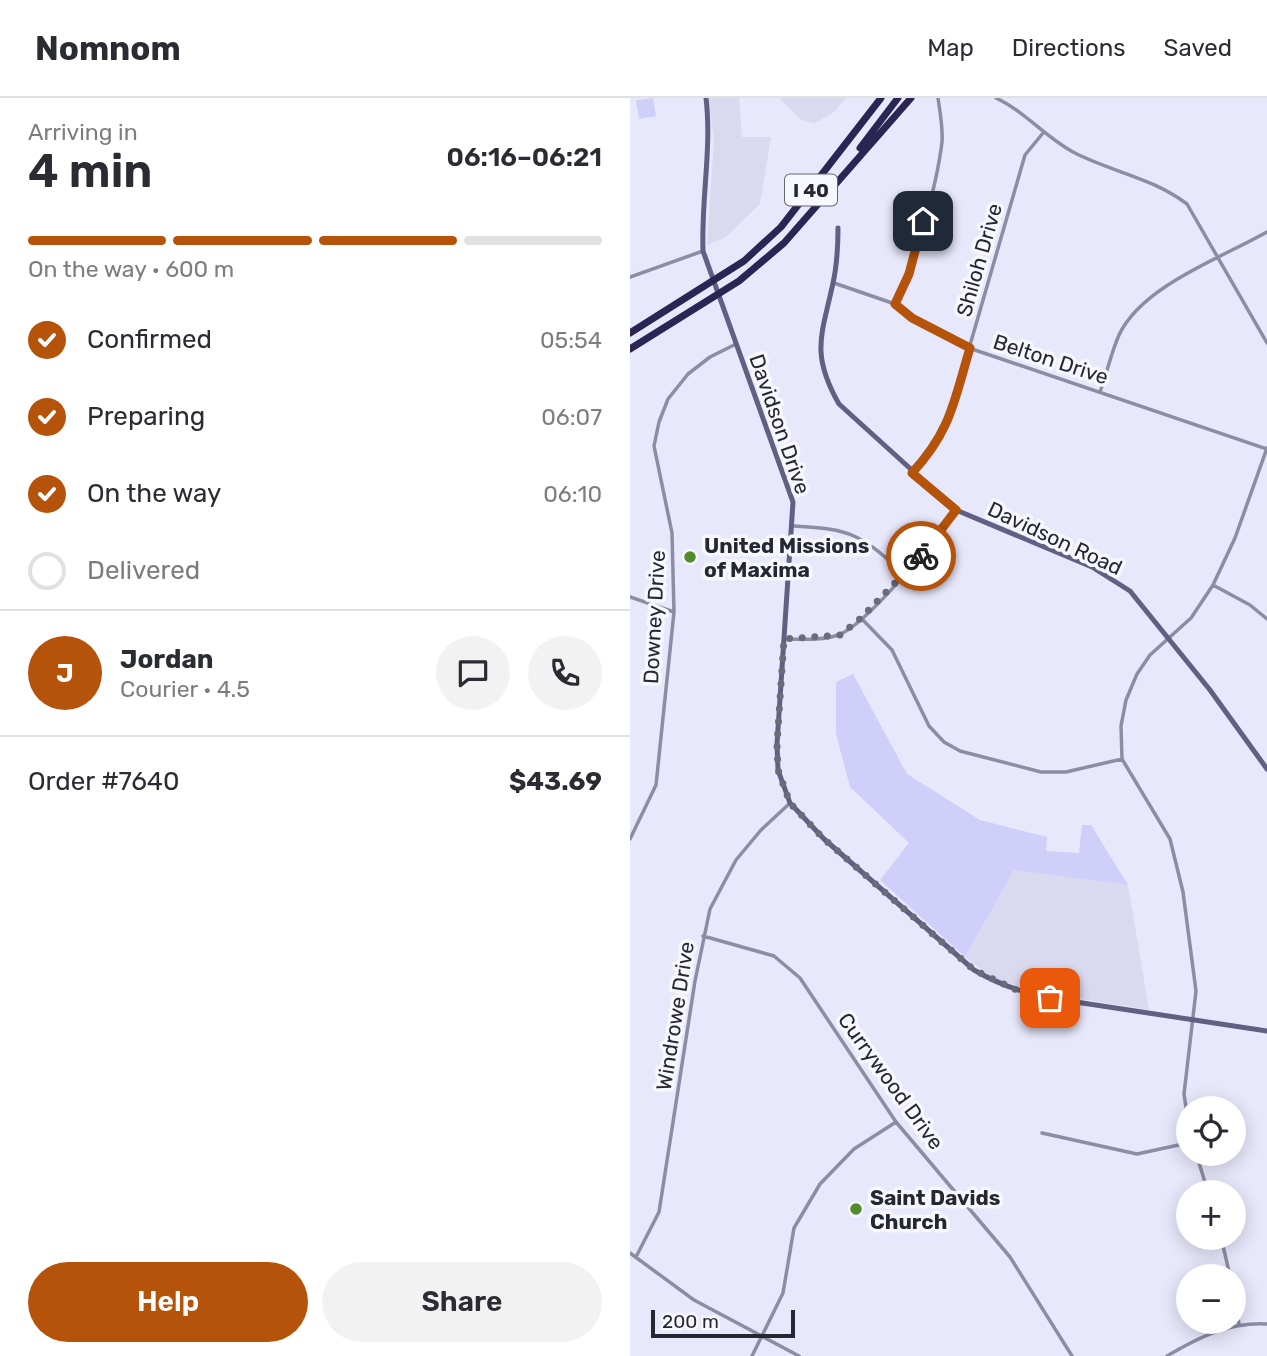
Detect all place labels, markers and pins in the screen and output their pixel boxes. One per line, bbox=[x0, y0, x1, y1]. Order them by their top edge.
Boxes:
pin bbox=[893, 191, 953, 251]
place label: United Missions of Maxima bbox=[704, 533, 869, 582]
marker: United Missions of Maxima bbox=[682, 549, 698, 565]
pin bbox=[1020, 968, 1080, 1028]
place label: Saint Davids Church bbox=[870, 1185, 1000, 1234]
marker: Saint Davids Church bbox=[848, 1201, 864, 1217]

